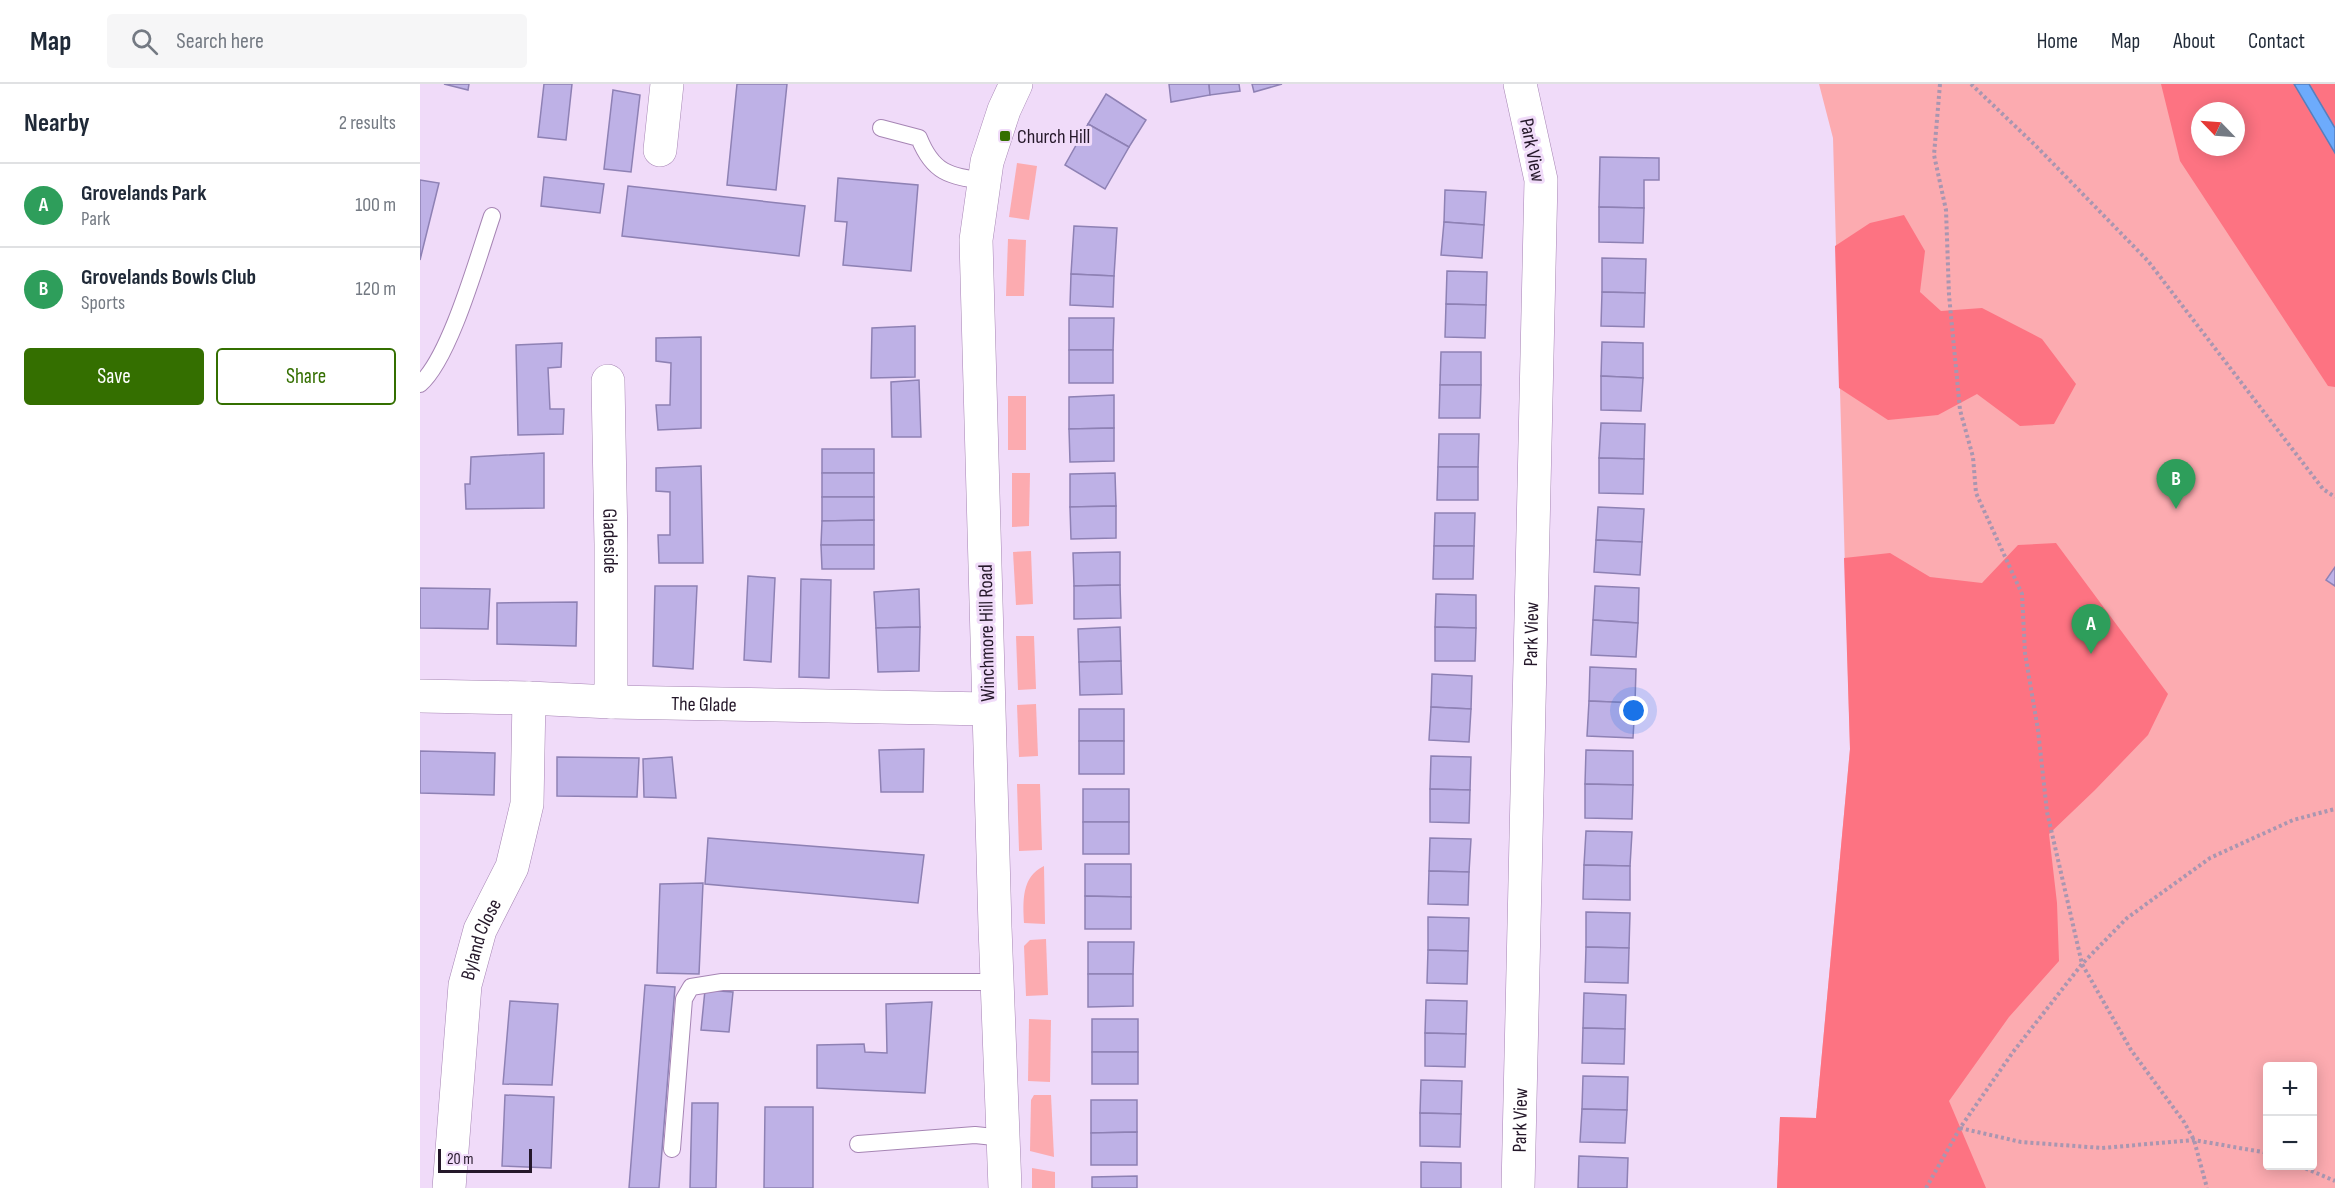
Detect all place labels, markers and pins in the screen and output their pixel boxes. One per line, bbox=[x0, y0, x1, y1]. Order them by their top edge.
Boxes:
place label: Church Hill bbox=[1017, 125, 1090, 149]
marker: Church Hill bbox=[998, 129, 1012, 143]
pin: B bbox=[2156, 460, 2196, 509]
pin: A bbox=[2072, 604, 2110, 654]

